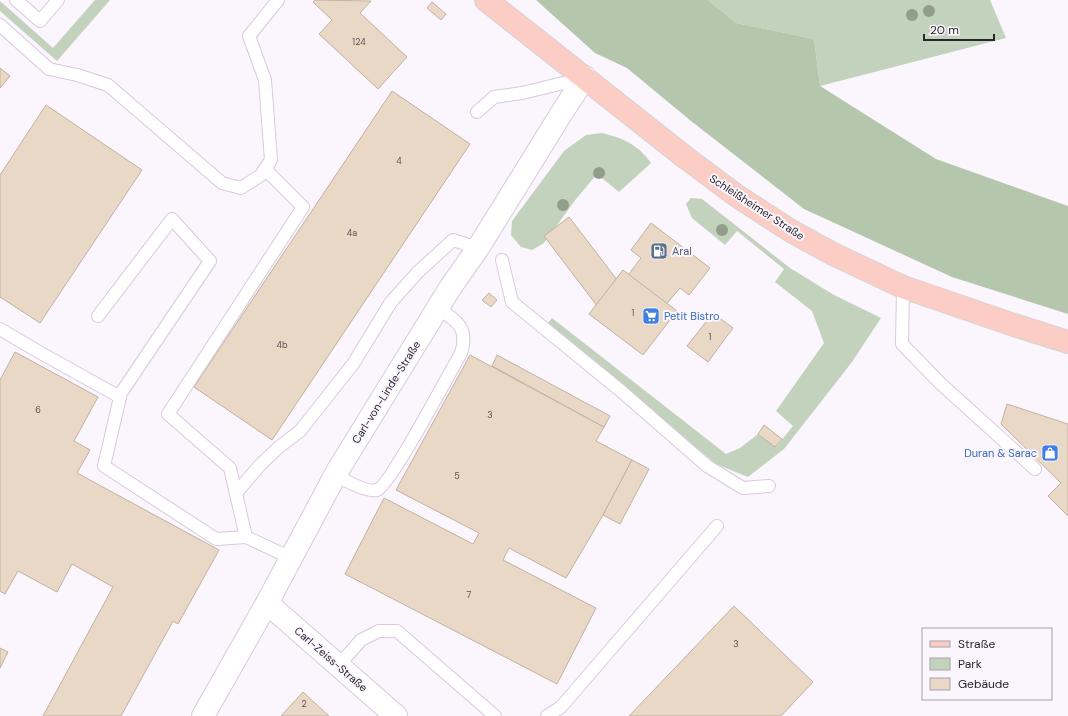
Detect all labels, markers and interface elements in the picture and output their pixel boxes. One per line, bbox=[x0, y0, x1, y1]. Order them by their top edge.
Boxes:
scale bar bbox=[924, 16, 994, 42]
text: 20 m bbox=[930, 22, 959, 38]
house number: 124 bbox=[352, 36, 366, 48]
house number: 4 bbox=[396, 155, 402, 167]
street label: Schleißheimer Straße bbox=[707, 171, 807, 243]
house number: 4a bbox=[347, 227, 357, 239]
fuel station icon: Aral bbox=[649, 241, 669, 261]
place label: Aral bbox=[672, 244, 692, 258]
supermarket icon: Petit Bistro bbox=[641, 306, 661, 326]
house number: 1 bbox=[632, 307, 635, 319]
place label: Petit Bistro bbox=[664, 309, 720, 323]
house number: 1 bbox=[709, 331, 712, 343]
street label: Carl-von-Linde-Straße bbox=[349, 338, 423, 446]
house number: 4b bbox=[276, 339, 288, 351]
house number: 6 bbox=[35, 404, 41, 416]
house number: 3 bbox=[487, 409, 493, 421]
shop icon: Duran & Sarac bbox=[1040, 443, 1060, 463]
place label: Duran & Sarac bbox=[964, 446, 1037, 460]
house number: 5 bbox=[454, 470, 460, 482]
house number: 7 bbox=[467, 589, 472, 601]
street label: Carl-Zeiss-Straße bbox=[292, 623, 370, 695]
legend bbox=[922, 628, 1052, 700]
text: Straße bbox=[958, 636, 995, 652]
house number: 3 bbox=[733, 638, 739, 650]
text: Park bbox=[958, 656, 982, 672]
text: Gebäude bbox=[958, 676, 1009, 692]
house number: 2 bbox=[301, 698, 307, 710]

